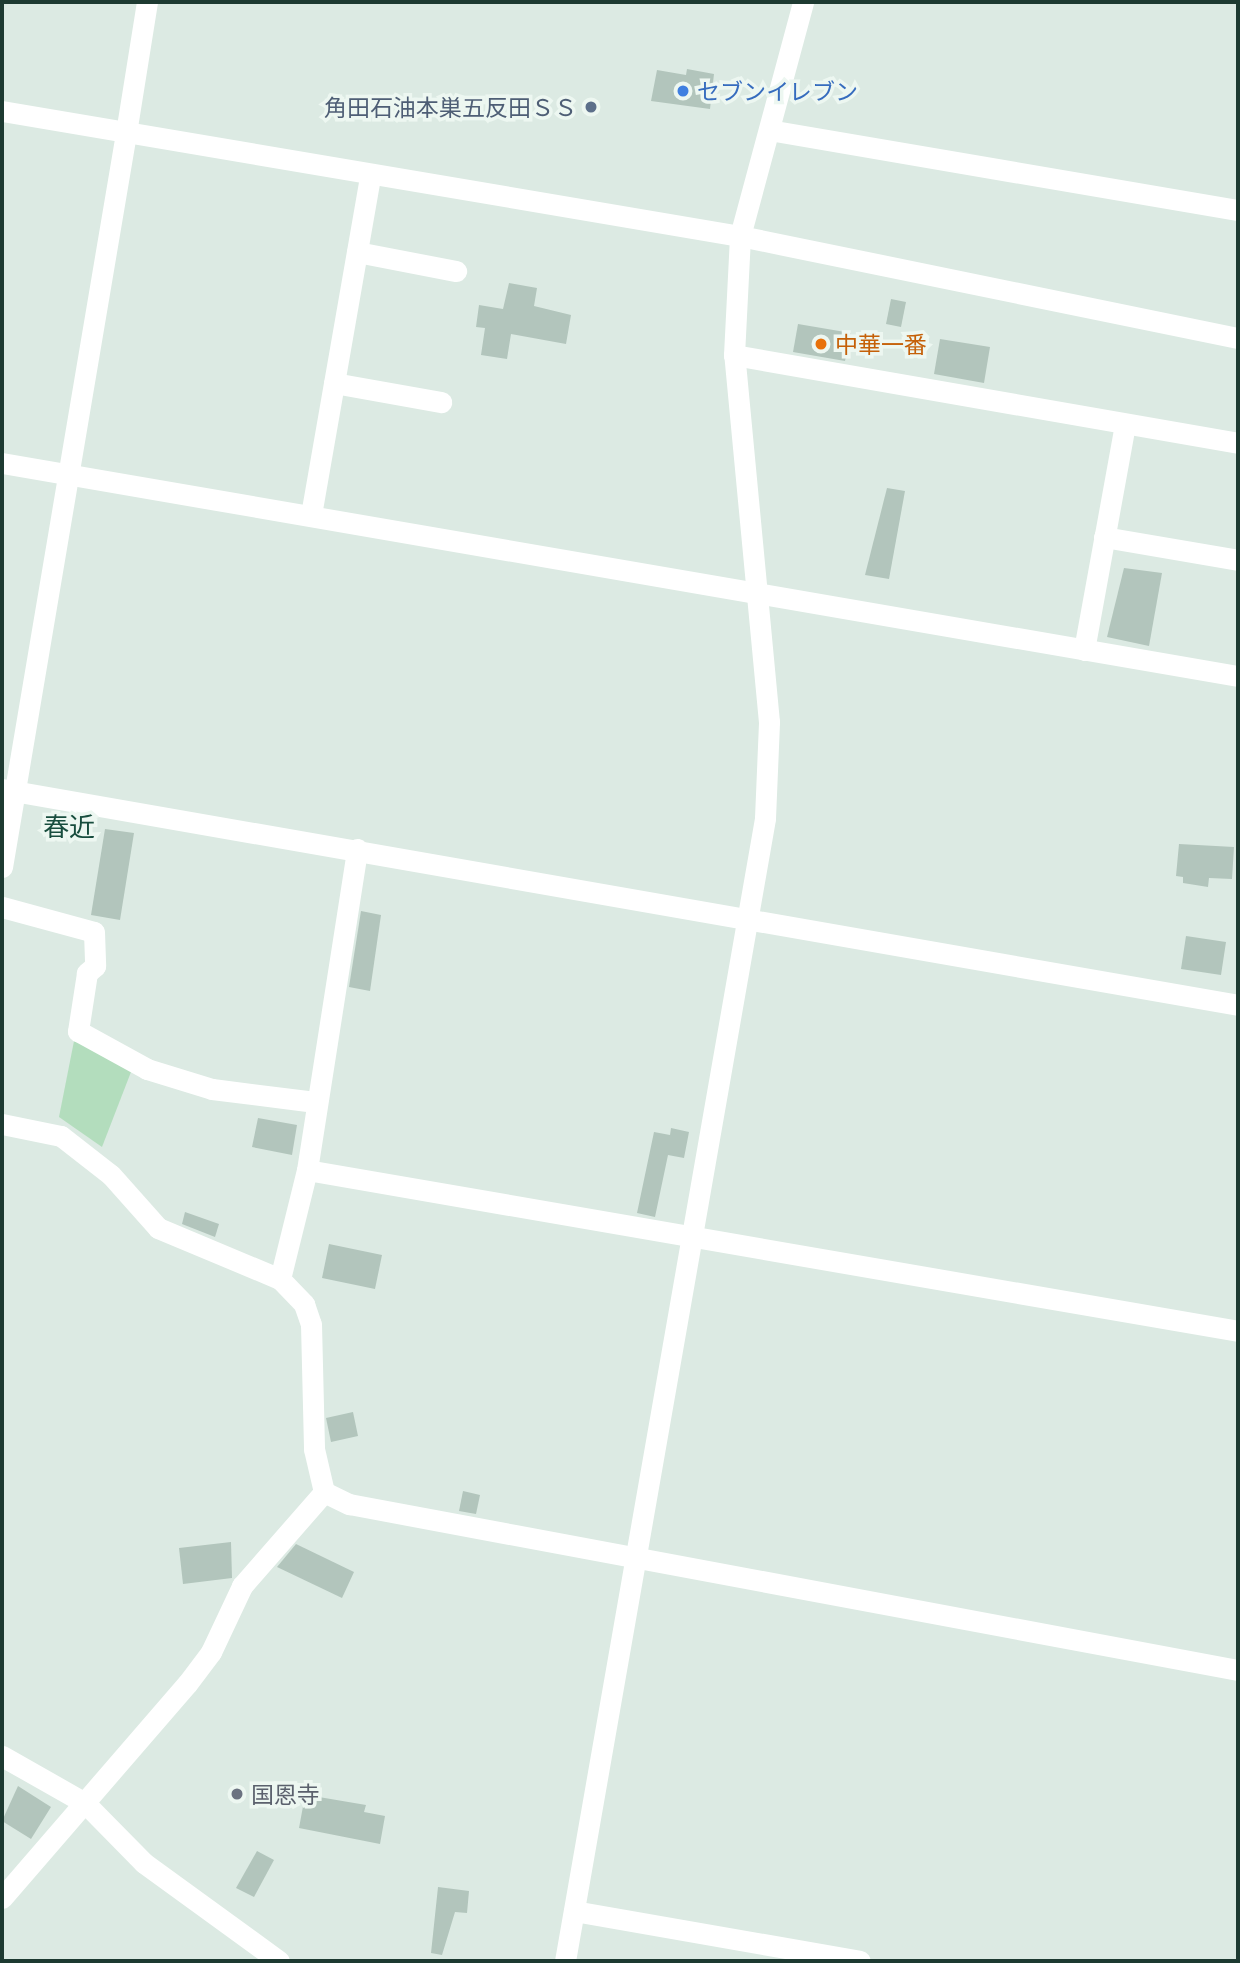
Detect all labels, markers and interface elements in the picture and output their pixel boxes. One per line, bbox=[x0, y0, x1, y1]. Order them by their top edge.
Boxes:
place label: セブンイレブン bbox=[697, 77, 858, 105]
marker: セブンイレブン bbox=[675, 83, 691, 99]
place label: 角田石油本巣五反田ＳＳ bbox=[324, 93, 577, 121]
marker: 角田石油本巣五反田ＳＳ bbox=[583, 99, 599, 115]
place label: 中華一番 bbox=[835, 330, 927, 358]
marker: 中華一番 bbox=[813, 336, 829, 352]
district label: 春近 bbox=[43, 811, 95, 843]
place label: 国恩寺 bbox=[251, 1780, 320, 1808]
marker: 国恩寺 bbox=[229, 1786, 245, 1802]

